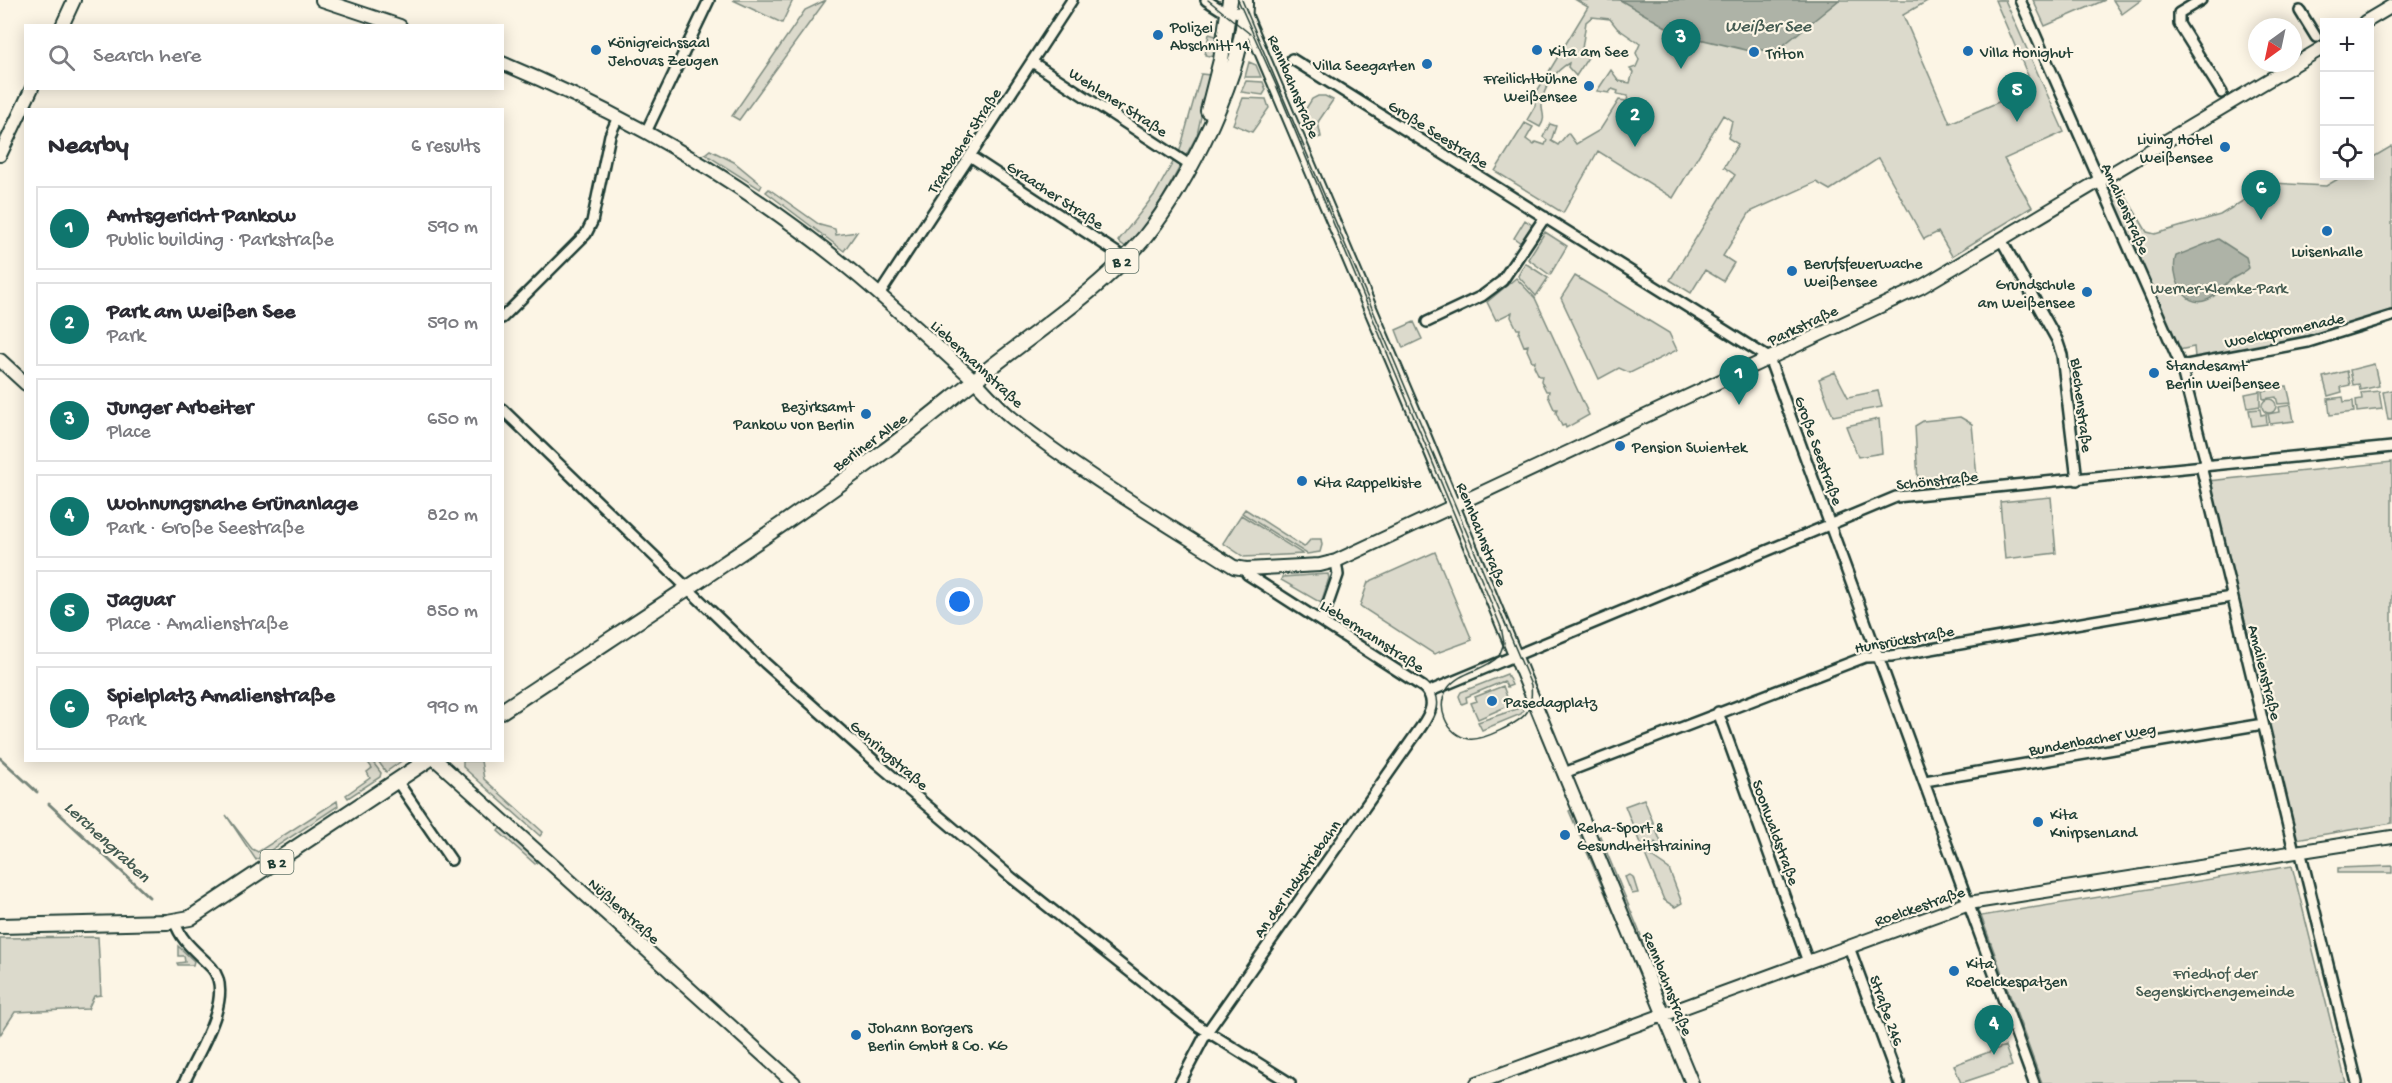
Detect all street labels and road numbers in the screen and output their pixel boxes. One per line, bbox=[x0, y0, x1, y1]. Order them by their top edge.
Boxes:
street label: Rennbahnstraße bbox=[1261, 33, 1322, 143]
street label: Wehlener Straße bbox=[1064, 65, 1171, 143]
street label: Trarbacher Straße bbox=[924, 85, 1008, 199]
street label: Große Seestraße bbox=[1383, 98, 1491, 175]
street label: Graacher Straße bbox=[1002, 159, 1107, 236]
street label: Amalienstraße bbox=[2095, 161, 2153, 258]
road number: B 2 bbox=[1106, 249, 1138, 273]
street label: Parkstraße bbox=[1764, 302, 1842, 352]
street label: Woelckpromenade bbox=[2223, 310, 2347, 354]
street label: Liebermannstraße bbox=[925, 318, 1027, 414]
street label: Blechenstraße bbox=[2064, 356, 2095, 454]
street label: Große Seestraße bbox=[1788, 394, 1846, 509]
street label: Berliner Allee bbox=[829, 410, 913, 478]
street label: Schönstraße bbox=[1895, 469, 1980, 496]
street label: Rennbahnstraße bbox=[1450, 481, 1510, 591]
street label: Liebermannstraße bbox=[1315, 597, 1427, 679]
street label: Hunsrückstraße bbox=[1853, 623, 1957, 660]
street label: Amalienstraße bbox=[2242, 623, 2284, 723]
street label: Gehringstraße bbox=[845, 717, 931, 796]
street label: Bundenbacher Weg bbox=[2027, 721, 2158, 762]
street label: Soonwaldstraße bbox=[1746, 778, 1802, 889]
street label: An der Industriebahn bbox=[1251, 817, 1347, 943]
road number: B 2 bbox=[260, 850, 294, 874]
street label: Nüßlerstraße bbox=[583, 875, 663, 950]
street label: Roelckestraße bbox=[1872, 884, 1968, 933]
street label: Rennbahnstraße bbox=[1636, 930, 1696, 1040]
street label: Straße 246 bbox=[1863, 973, 1907, 1050]

